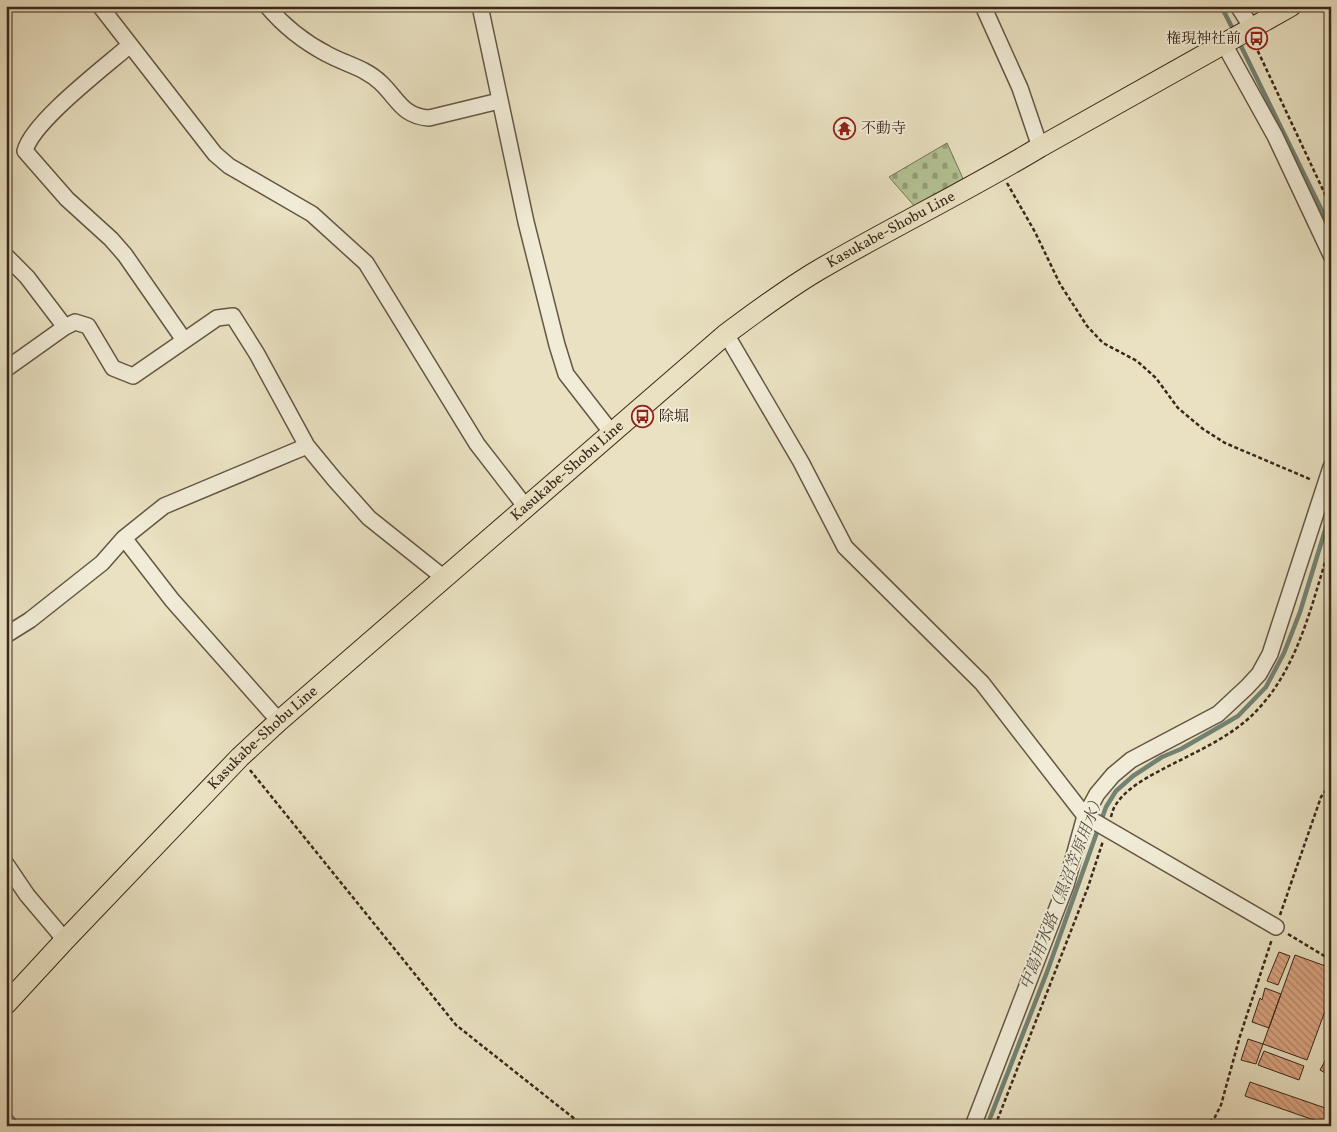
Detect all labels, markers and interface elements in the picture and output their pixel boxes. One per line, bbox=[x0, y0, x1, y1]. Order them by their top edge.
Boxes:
bus stop icon: 権現神社前 bbox=[1245, 27, 1269, 51]
place label: 権現神社前 bbox=[1166, 29, 1241, 50]
temple icon: 不動寺 bbox=[833, 117, 857, 141]
place label: 不動寺 bbox=[861, 119, 906, 140]
street label: Kasukabe-Shobu Line bbox=[823, 186, 959, 274]
bus stop icon: 除堀 bbox=[631, 405, 655, 429]
place label: 除堀 bbox=[659, 407, 689, 428]
street label: Kasukabe-Shobu Line bbox=[506, 416, 629, 526]
street label: Kasukabe-Shobu Line bbox=[203, 681, 323, 795]
water label: 中島用水路（黒沼笠原用水） bbox=[1015, 791, 1111, 993]

